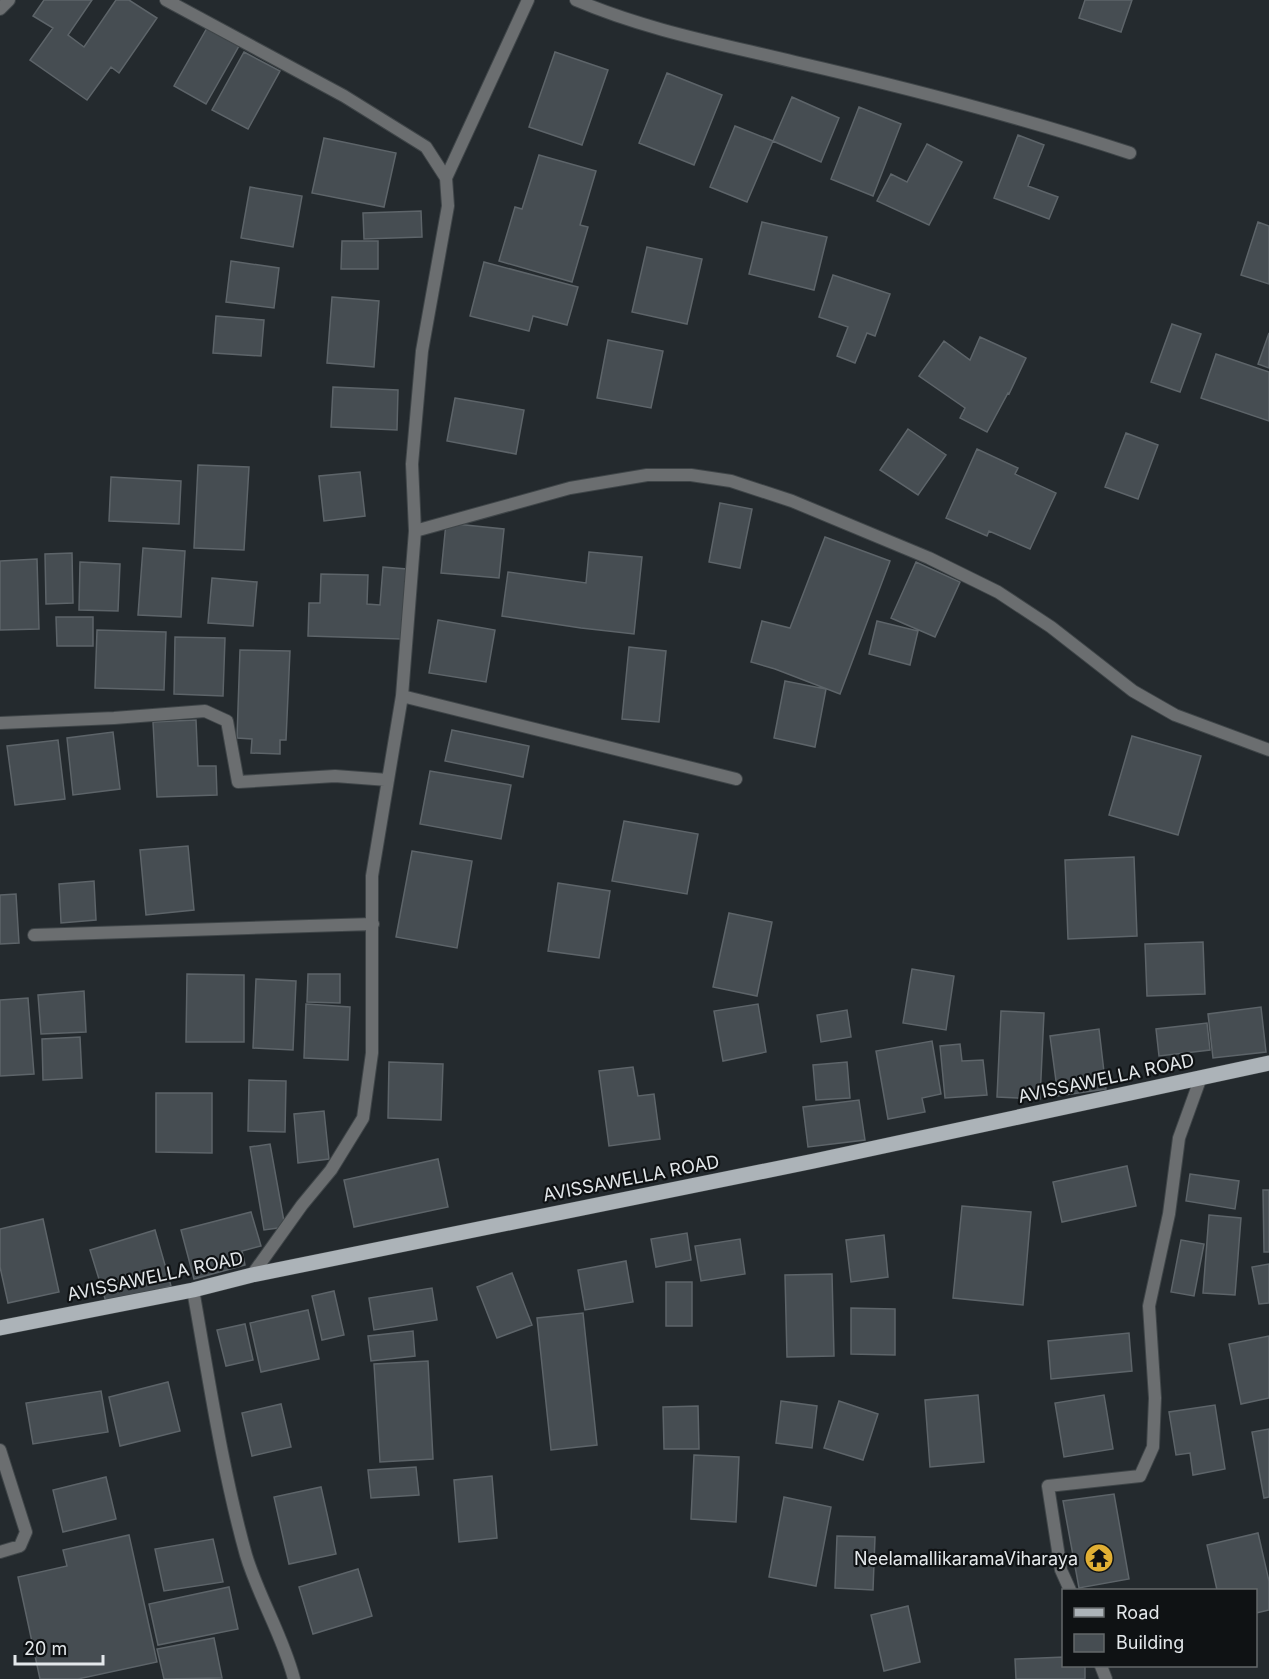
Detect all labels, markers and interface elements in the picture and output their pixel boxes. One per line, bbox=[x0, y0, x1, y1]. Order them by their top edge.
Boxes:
street label: AVISSAWELLA ROAD bbox=[1016, 1049, 1196, 1107]
street label: AVISSAWELLA ROAD bbox=[541, 1151, 721, 1205]
street label: AVISSAWELLA ROAD bbox=[65, 1247, 245, 1305]
temple icon: NeelamallikaramaViharaya bbox=[1083, 1542, 1115, 1574]
place label: NeelamallikaramaViharaya bbox=[854, 1548, 1078, 1569]
legend bbox=[1062, 1589, 1257, 1667]
text: Road bbox=[1116, 1602, 1159, 1623]
scale bar bbox=[15, 1628, 104, 1666]
text: Building bbox=[1116, 1632, 1184, 1653]
text: 20 m bbox=[24, 1638, 67, 1659]

